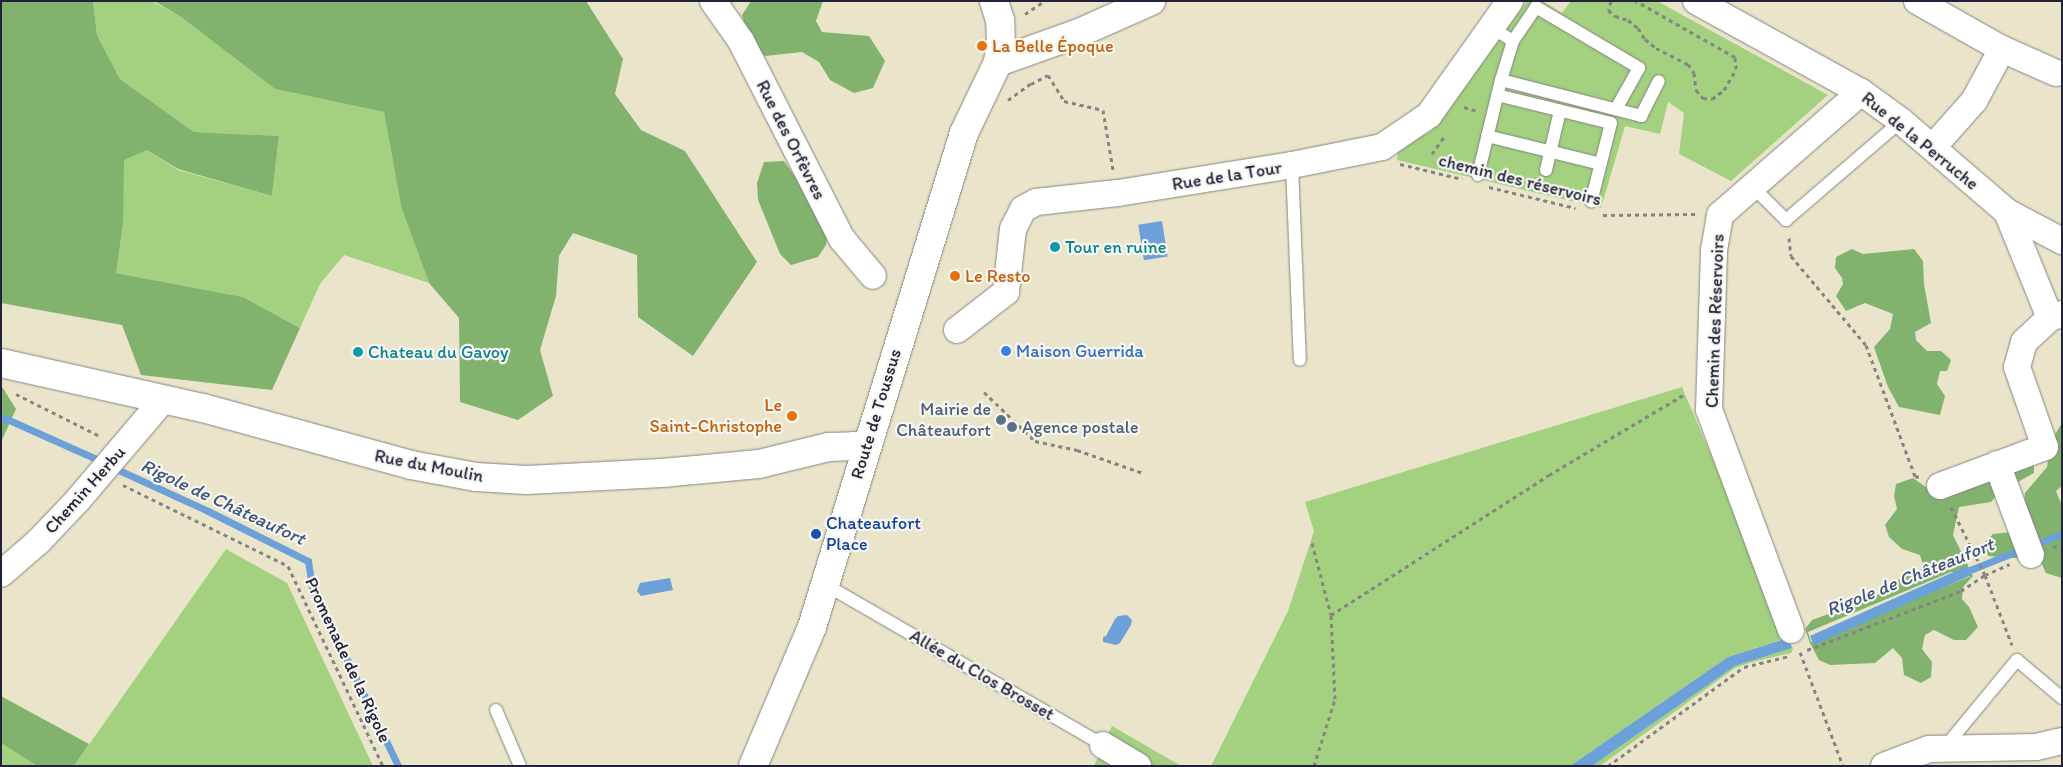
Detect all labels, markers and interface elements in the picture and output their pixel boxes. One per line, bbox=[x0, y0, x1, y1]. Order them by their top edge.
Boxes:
place label: La Belle Époque bbox=[992, 35, 1114, 57]
marker: La Belle Époque bbox=[976, 40, 988, 52]
street label: Rue des Orfèvres bbox=[752, 76, 830, 204]
street label: Rue de la Perruche bbox=[1858, 88, 1982, 194]
street label: chemin des réservoirs bbox=[1436, 149, 1604, 211]
street label: Rue de la Tour bbox=[1172, 157, 1282, 195]
street label: Chemin des Réservoirs bbox=[1701, 234, 1729, 408]
place label: Tour en ruine bbox=[1065, 236, 1166, 258]
marker: Tour en ruine bbox=[1049, 241, 1061, 253]
place label: Le Resto bbox=[965, 265, 1030, 287]
marker: Le Resto bbox=[949, 270, 961, 282]
place label: Maison Guerrida bbox=[1016, 340, 1144, 362]
place label: Chateau du Gavoy bbox=[368, 341, 509, 363]
marker: Maison Guerrida bbox=[1000, 345, 1012, 357]
marker: Chateau du Gavoy bbox=[352, 346, 364, 358]
street label: Route de Toussus bbox=[846, 347, 906, 481]
place label: Le Saint-Christophe bbox=[650, 395, 782, 438]
place label: Mairie de Châteaufort bbox=[896, 399, 991, 442]
marker: Le Saint-Christophe bbox=[786, 410, 798, 422]
marker: Mairie de Châteaufort bbox=[995, 414, 1007, 426]
place label: Agence postale bbox=[1022, 416, 1138, 438]
marker: Agence postale bbox=[1006, 421, 1018, 433]
street label: Chemin Herbu bbox=[40, 442, 130, 538]
street label: Rue du Moulin bbox=[373, 445, 485, 487]
water label: Rigole de Châteaufort bbox=[137, 454, 309, 550]
place label: Chateaufort Place bbox=[826, 513, 921, 556]
marker: Chateaufort Place bbox=[810, 528, 822, 540]
water label: Rigole de Châteaufort bbox=[1823, 533, 1997, 621]
street label: Promenade de la Rigole bbox=[300, 574, 396, 746]
street label: Allée du Clos Brosset bbox=[905, 625, 1059, 725]

